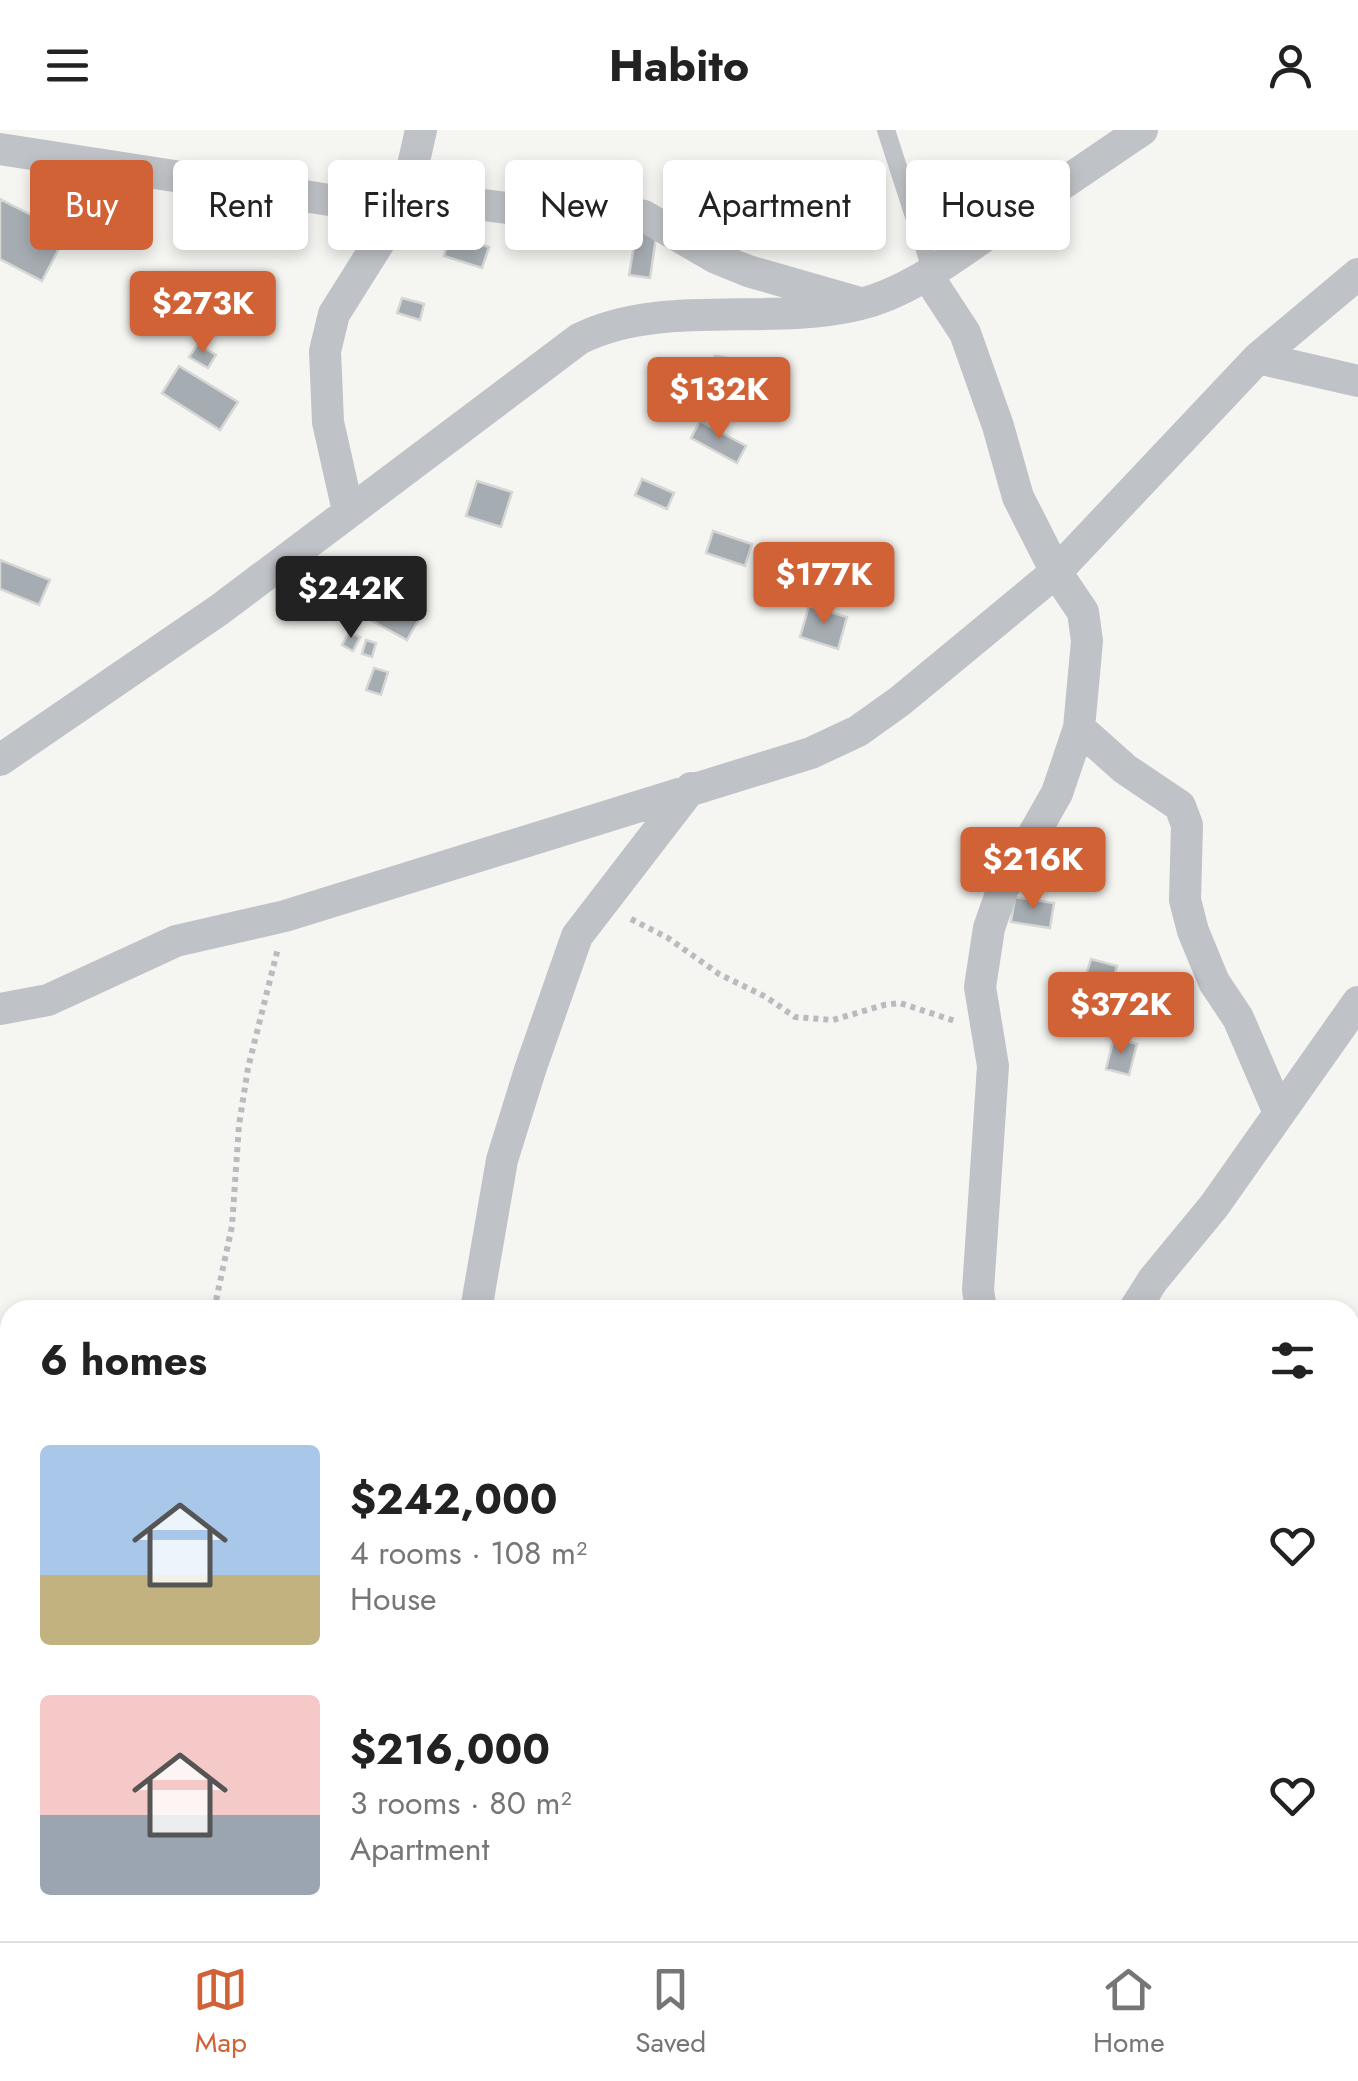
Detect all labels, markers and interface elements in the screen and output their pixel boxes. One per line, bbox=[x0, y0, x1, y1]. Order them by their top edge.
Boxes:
text: Habito bbox=[609, 33, 749, 98]
icon: menu bbox=[40, 38, 95, 93]
icon: person bbox=[1263, 38, 1318, 93]
chip: Buy bbox=[30, 160, 153, 250]
chip: Rent bbox=[173, 160, 308, 250]
chip: Filters bbox=[328, 160, 485, 250]
chip: New bbox=[505, 160, 643, 250]
chip: Apartment bbox=[663, 160, 886, 250]
chip: House bbox=[906, 160, 1070, 250]
pin: $273K bbox=[133, 271, 273, 356]
text: $273K bbox=[152, 280, 254, 326]
pin: $132K bbox=[649, 357, 789, 442]
text: $132K bbox=[669, 366, 769, 412]
pin: $177K bbox=[754, 542, 894, 627]
text: $177K bbox=[775, 551, 873, 597]
pin: $242K bbox=[281, 556, 421, 641]
text: $242K bbox=[298, 565, 404, 611]
pin: $216K bbox=[963, 827, 1103, 912]
text: $216K bbox=[983, 836, 1083, 882]
pin: $372K bbox=[1051, 972, 1191, 1057]
text: $372K bbox=[1070, 981, 1172, 1027]
text: 6 homes bbox=[40, 1330, 207, 1391]
icon: filters bbox=[1265, 1333, 1320, 1388]
text: $242,000 bbox=[350, 1469, 558, 1530]
icon: home bbox=[120, 1485, 240, 1605]
icon: heart bbox=[1265, 1518, 1320, 1573]
text: 4 rooms · 108 m² bbox=[350, 1530, 587, 1576]
text: House bbox=[350, 1576, 437, 1622]
text: $216,000 bbox=[350, 1719, 550, 1780]
icon: home bbox=[120, 1735, 240, 1855]
icon: heart bbox=[1265, 1768, 1320, 1823]
text: 3 rooms · 80 m² bbox=[350, 1780, 571, 1826]
text: Apartment bbox=[350, 1826, 489, 1872]
tab: Map bbox=[193, 1962, 248, 2063]
tab: Saved bbox=[635, 1962, 706, 2063]
tab: Home bbox=[1093, 1962, 1165, 2063]

